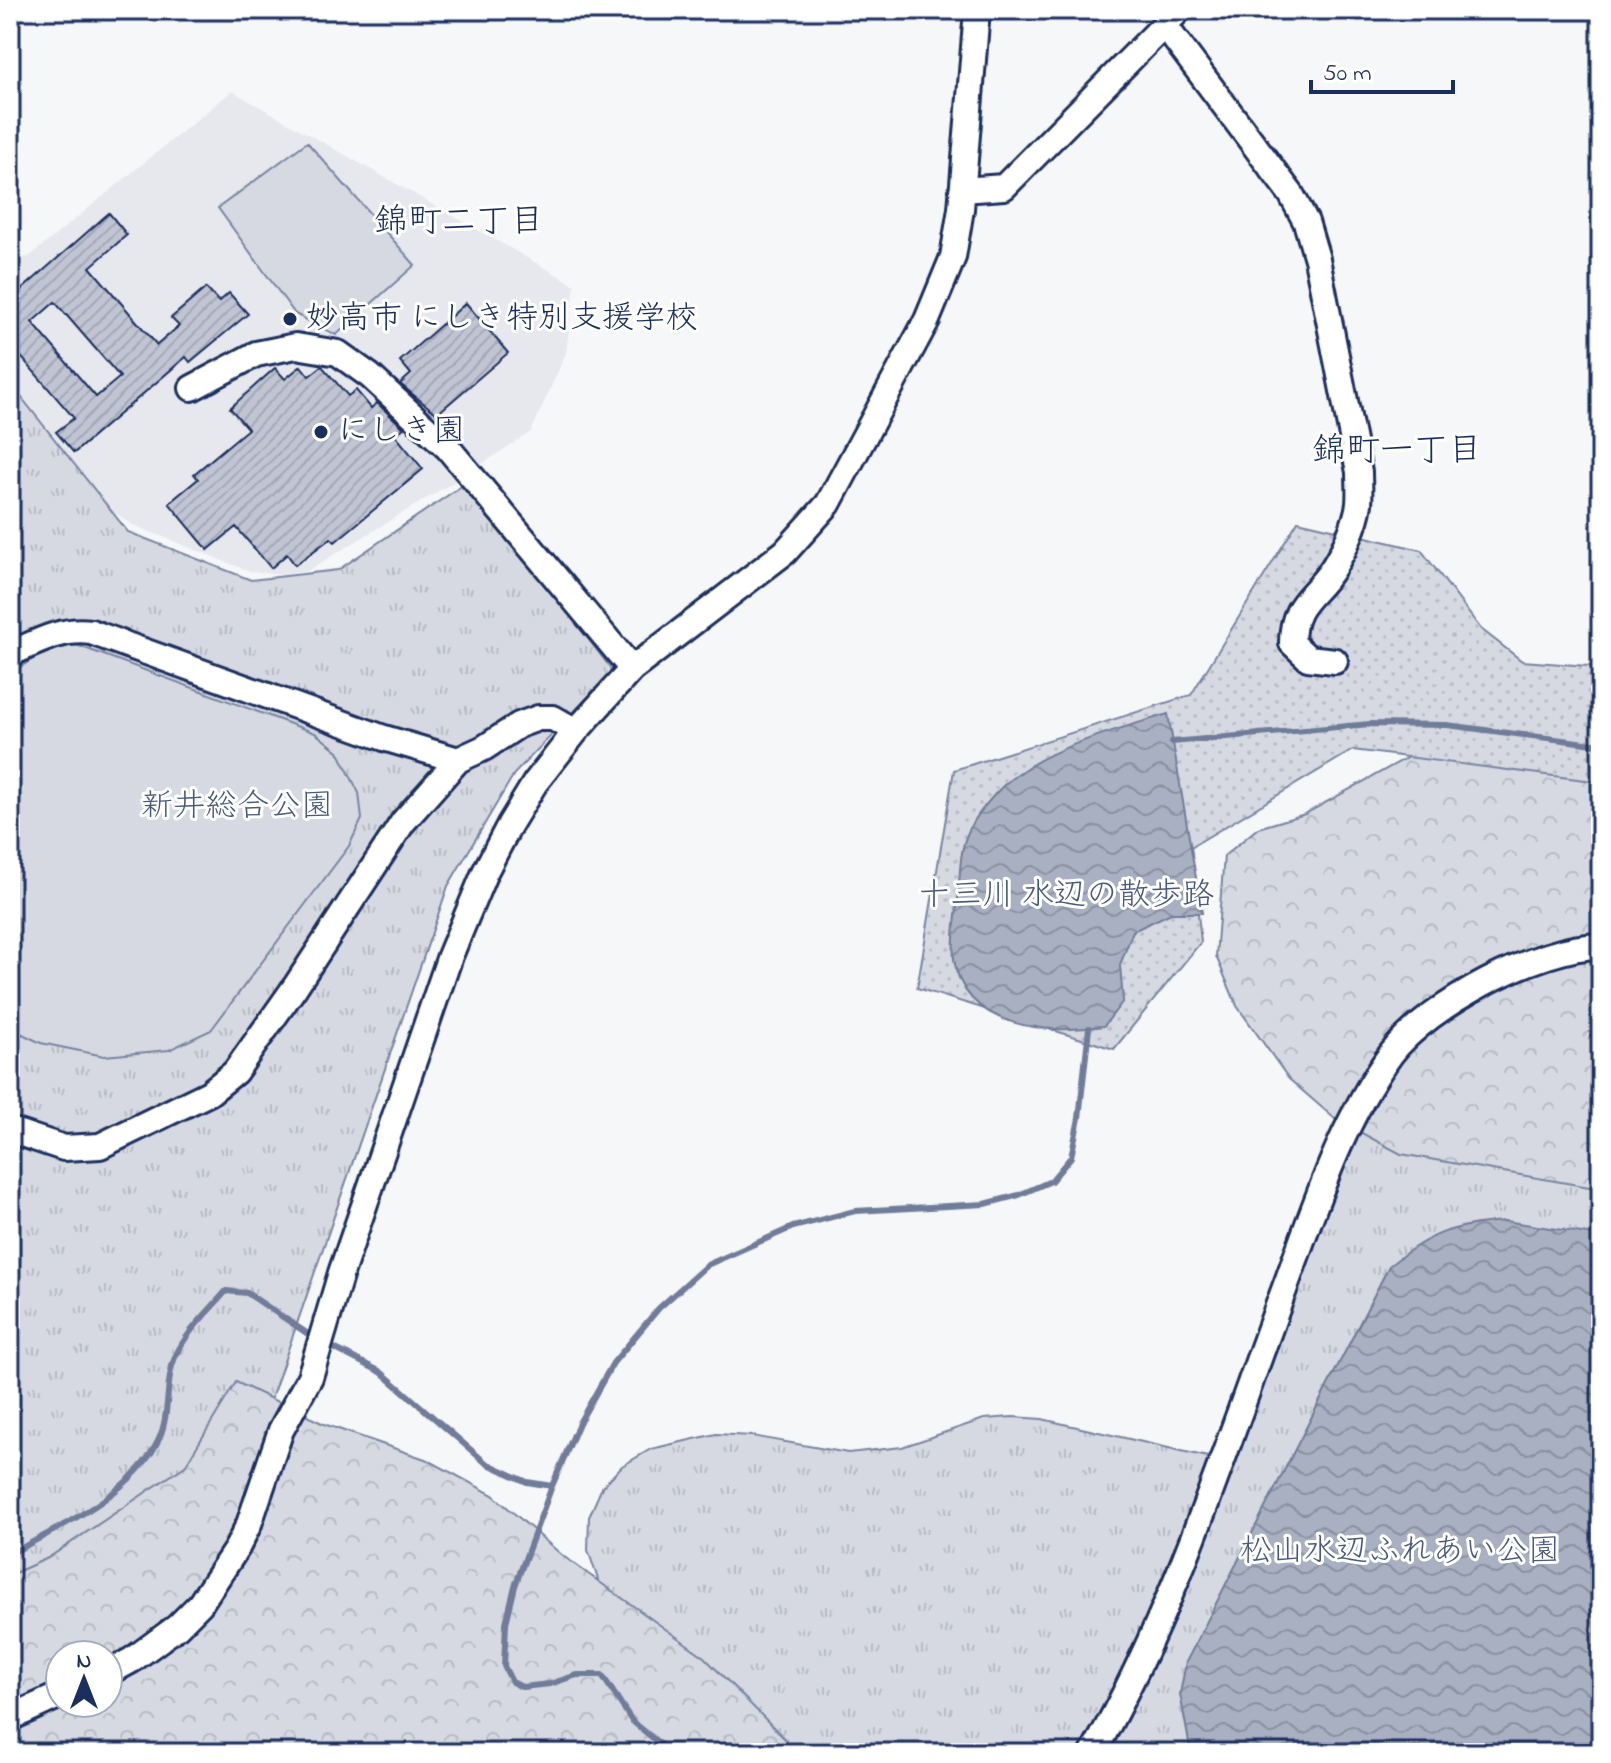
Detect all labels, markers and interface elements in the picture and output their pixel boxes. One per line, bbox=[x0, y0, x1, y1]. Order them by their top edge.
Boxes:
scale bar bbox=[1311, 44, 1453, 94]
text: 50 m bbox=[1323, 57, 1372, 92]
district label: 錦町二丁目 bbox=[374, 198, 544, 248]
place label: 妙高市 にしき特別支援学校 bbox=[306, 296, 698, 343]
marker: 妙高市 にしき特別支援学校 bbox=[281, 310, 299, 328]
place label: にしき園 bbox=[337, 409, 465, 456]
marker: にしき園 bbox=[312, 423, 330, 441]
district label: 錦町一丁目 bbox=[1312, 427, 1482, 477]
park label: 新井総合公園 bbox=[141, 784, 333, 831]
park label: 十三川 水辺の散歩路 bbox=[918, 873, 1214, 920]
park label: 松山水辺ふれあい公園 bbox=[1240, 1529, 1560, 1576]
north arrow bbox=[44, 1639, 124, 1719]
text: N bbox=[77, 1646, 91, 1678]

